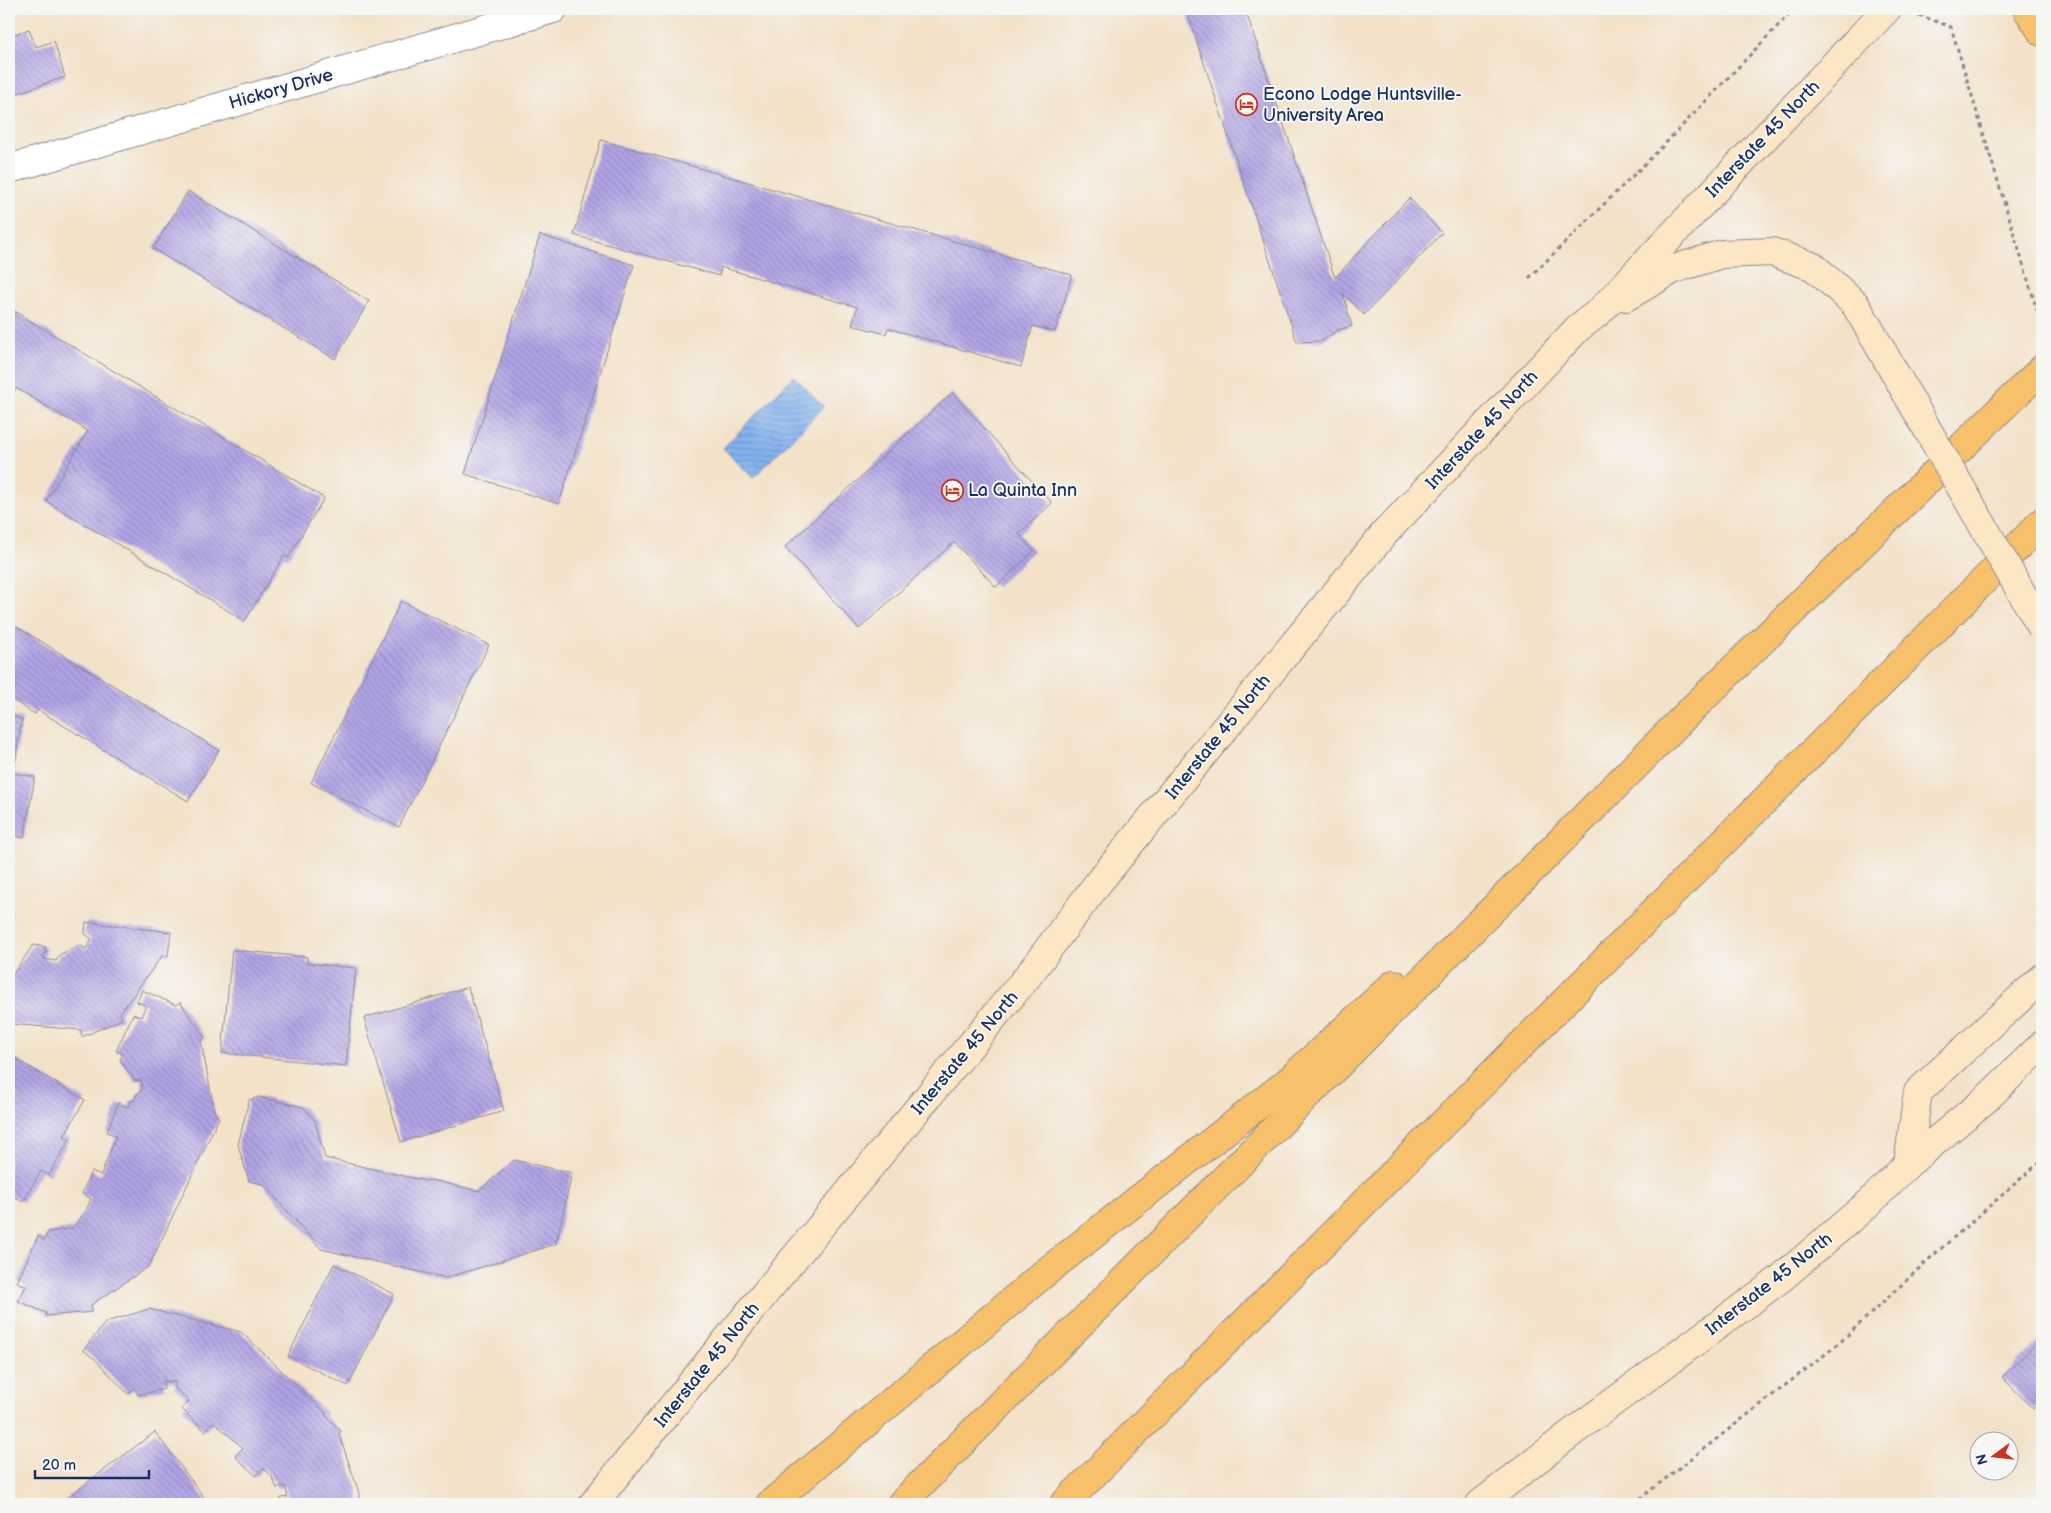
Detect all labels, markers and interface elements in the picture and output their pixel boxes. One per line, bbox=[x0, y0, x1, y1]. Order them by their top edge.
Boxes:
street label: Hickory Drive bbox=[227, 64, 336, 114]
street label: Interstate 45 North bbox=[1702, 76, 1824, 202]
place label: Econo Lodge Huntsville- University Area bbox=[1263, 84, 1462, 126]
hotel icon: Econo Lodge Huntsville- University Area bbox=[1235, 92, 1259, 116]
street label: Interstate 45 North bbox=[1422, 366, 1542, 494]
hotel icon: La Quinta Inn bbox=[940, 478, 964, 502]
place label: La Quinta Inn bbox=[968, 480, 1077, 501]
street label: Interstate 45 North bbox=[1161, 670, 1275, 804]
street label: Interstate 45 North bbox=[907, 987, 1023, 1119]
street label: Interstate 45 North bbox=[1702, 1228, 1836, 1340]
street label: Interstate 45 North bbox=[650, 1298, 764, 1432]
north arrow bbox=[1968, 1430, 2018, 1480]
scale bar bbox=[35, 1448, 149, 1480]
text: N bbox=[1972, 1452, 1991, 1467]
text: 20 m bbox=[42, 1456, 76, 1475]

